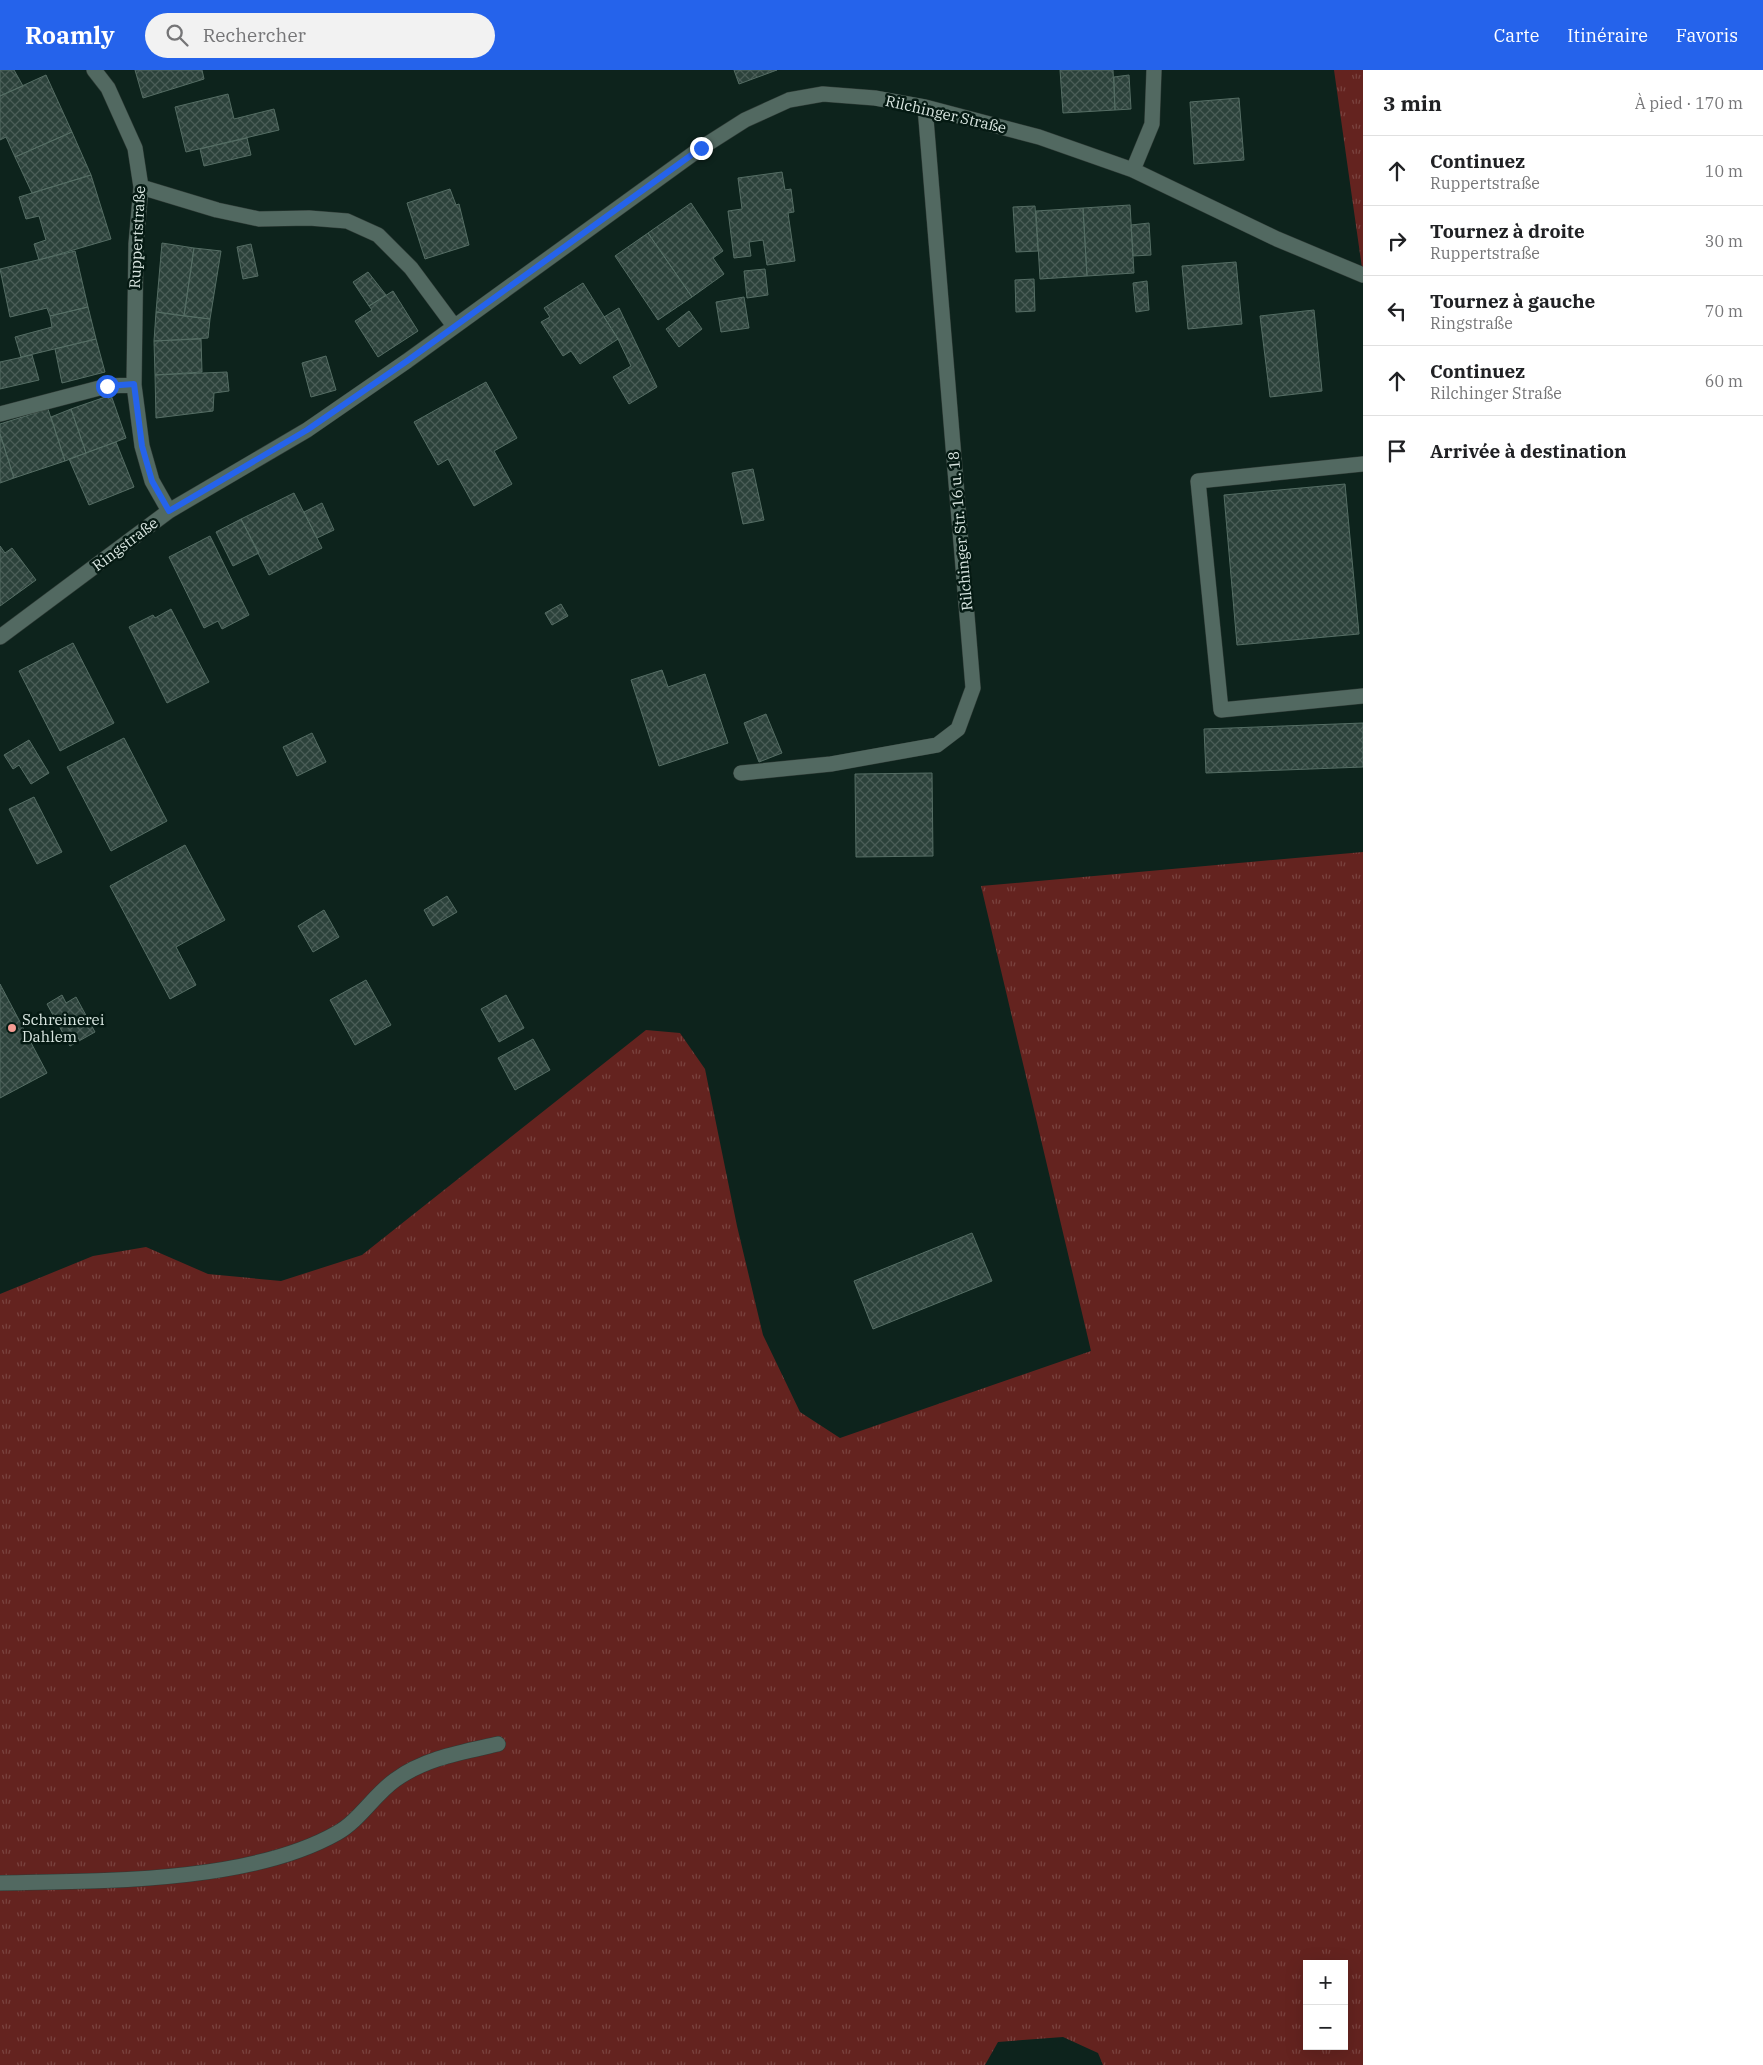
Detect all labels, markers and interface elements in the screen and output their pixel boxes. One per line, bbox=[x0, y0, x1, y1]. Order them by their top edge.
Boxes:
search box bbox=[145, 13, 495, 58]
text: Roamly bbox=[25, 19, 115, 51]
icon: search bbox=[163, 21, 191, 49]
text: Rechercher bbox=[203, 23, 306, 47]
text: Carte bbox=[1494, 24, 1539, 47]
text: Itinéraire bbox=[1567, 24, 1648, 47]
text: Favoris bbox=[1676, 24, 1738, 47]
text: 3 min bbox=[1383, 89, 1442, 117]
street label: Rilchinger Straße bbox=[884, 91, 1008, 137]
text: À pied · 170 m bbox=[1635, 93, 1743, 113]
route end bbox=[690, 137, 713, 160]
text: Continuez bbox=[1430, 149, 1525, 173]
icon: ahead bbox=[1383, 157, 1411, 185]
text: 10 m bbox=[1705, 161, 1743, 181]
text: Ruppertstraße bbox=[1430, 173, 1540, 193]
street label: Ruppertstraße bbox=[125, 185, 149, 289]
text: Tournez à droite bbox=[1430, 219, 1585, 243]
icon: right bbox=[1383, 227, 1411, 255]
text: 30 m bbox=[1705, 231, 1743, 251]
text: Ruppertstraße bbox=[1430, 243, 1540, 263]
text: Tournez à gauche bbox=[1430, 289, 1595, 313]
icon: left bbox=[1383, 297, 1411, 325]
text: 70 m bbox=[1705, 301, 1743, 321]
text: Ringstraße bbox=[1430, 313, 1513, 333]
text: Continuez bbox=[1430, 359, 1525, 383]
icon: ahead bbox=[1383, 367, 1411, 395]
text: 60 m bbox=[1705, 371, 1743, 391]
route start bbox=[96, 375, 119, 398]
text: Rilchinger Straße bbox=[1430, 383, 1562, 403]
icon: arrive bbox=[1383, 437, 1411, 465]
text: Arrivée à destination bbox=[1430, 439, 1627, 463]
street label: Rilchinger Str. 16 u. 18 bbox=[944, 450, 976, 612]
street label: Ringstraße bbox=[88, 513, 162, 575]
place label: Schreinerei Dahlem bbox=[22, 1010, 105, 1046]
marker: Schreinerei Dahlem bbox=[6, 1022, 18, 1034]
map controls bbox=[1303, 1960, 1348, 2050]
button: + bbox=[1303, 1960, 1348, 2005]
button: − bbox=[1303, 2005, 1348, 2050]

